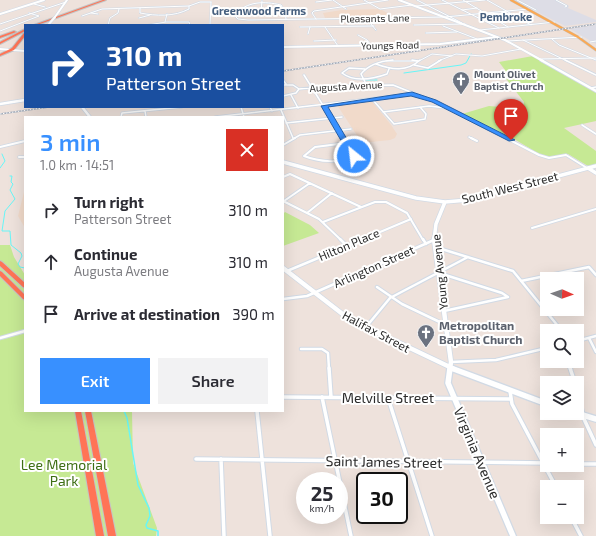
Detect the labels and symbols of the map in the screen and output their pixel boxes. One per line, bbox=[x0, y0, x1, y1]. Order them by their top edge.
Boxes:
district label: Greenwood Farms bbox=[212, 4, 306, 17]
district label: Pembroke bbox=[480, 10, 532, 23]
street label: Pleasants Lane bbox=[340, 11, 410, 25]
street label: Youngs Road bbox=[361, 38, 419, 52]
place label: Mount Olivet Baptist Church bbox=[474, 68, 544, 92]
church icon: Mount Olivet Baptist Church bbox=[451, 70, 471, 95]
street label: Augusta Avenue bbox=[309, 78, 383, 94]
pin bbox=[494, 99, 528, 140]
position arrow bbox=[333, 135, 375, 177]
street label: South West Street bbox=[460, 168, 560, 206]
street label: Hilton Place bbox=[316, 225, 381, 263]
street label: Young Avenue bbox=[428, 234, 450, 311]
street label: Arlington Street bbox=[331, 242, 417, 290]
north arrow bbox=[540, 272, 584, 316]
street label: Halifax Street bbox=[340, 307, 413, 355]
place label: Metropolitan Baptist Church bbox=[439, 318, 523, 346]
church icon: Metropolitan Baptist Church bbox=[416, 323, 436, 348]
street label: Melville Street bbox=[342, 389, 434, 406]
street label: Virginia Avenue bbox=[451, 404, 504, 501]
street label: Saint James Street bbox=[326, 452, 442, 471]
park label: Lee Memorial Park bbox=[21, 456, 108, 489]
speed limit sign: 30 bbox=[356, 472, 408, 524]

